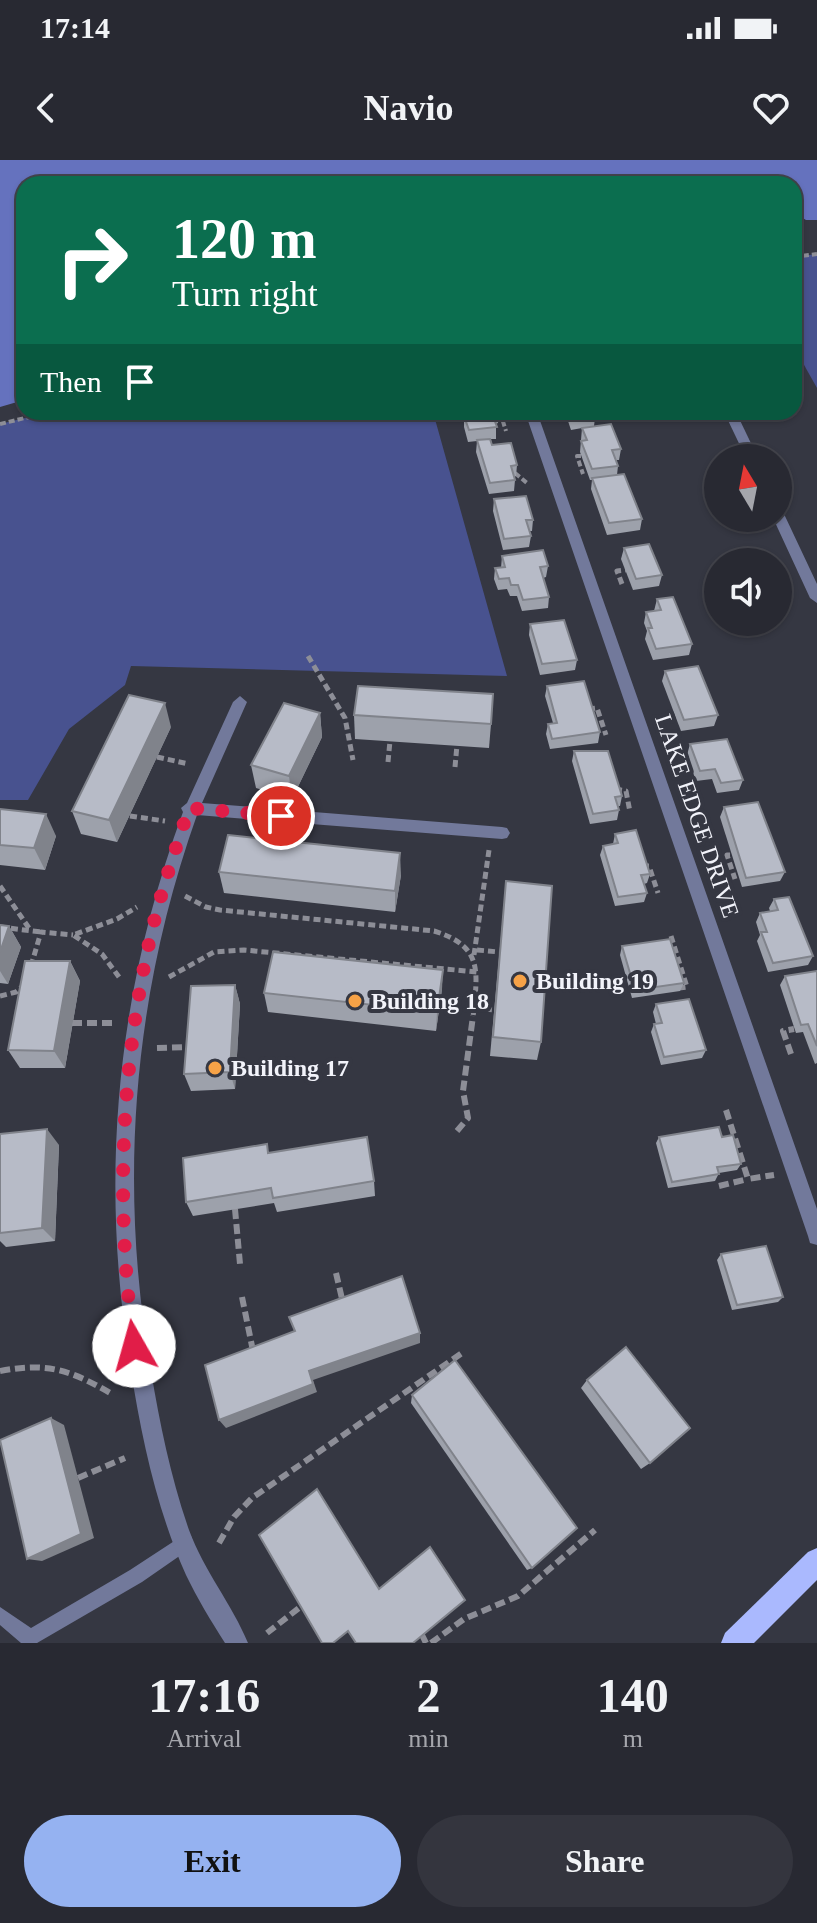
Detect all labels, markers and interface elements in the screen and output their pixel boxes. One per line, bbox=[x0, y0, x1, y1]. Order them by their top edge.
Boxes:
text: 17:14 bbox=[40, 11, 110, 44]
icon: back bbox=[24, 86, 68, 130]
icon: heart bbox=[749, 86, 793, 130]
text: Navio bbox=[364, 88, 454, 128]
icon: right bbox=[40, 208, 144, 312]
text: 120 m bbox=[172, 208, 317, 270]
text: Turn right bbox=[172, 274, 318, 314]
icon: arrive bbox=[118, 360, 162, 404]
text: Then bbox=[40, 365, 102, 398]
north arrow bbox=[704, 444, 792, 532]
map controls bbox=[704, 444, 792, 636]
button: sound bbox=[704, 548, 792, 636]
street label: LAKE EDGE DRIVE bbox=[650, 711, 744, 921]
pin bbox=[247, 782, 315, 850]
icon: arrive bbox=[259, 794, 303, 838]
place label: Building 19 bbox=[536, 968, 654, 994]
marker: Building 19 bbox=[511, 972, 529, 990]
place label: Building 18 bbox=[371, 988, 489, 1014]
marker: Building 18 bbox=[346, 992, 364, 1010]
place label: Building 17 bbox=[231, 1055, 349, 1081]
marker: Building 17 bbox=[206, 1059, 224, 1077]
position arrow bbox=[92, 1304, 176, 1388]
text: 17:16 bbox=[148, 1669, 260, 1722]
text: 2 bbox=[416, 1669, 440, 1722]
text: 140 bbox=[597, 1669, 669, 1722]
text: Arrival bbox=[167, 1724, 242, 1753]
text: min bbox=[408, 1724, 449, 1753]
text: m bbox=[623, 1724, 643, 1753]
button: Exit bbox=[24, 1815, 401, 1907]
button: Share bbox=[417, 1815, 793, 1907]

